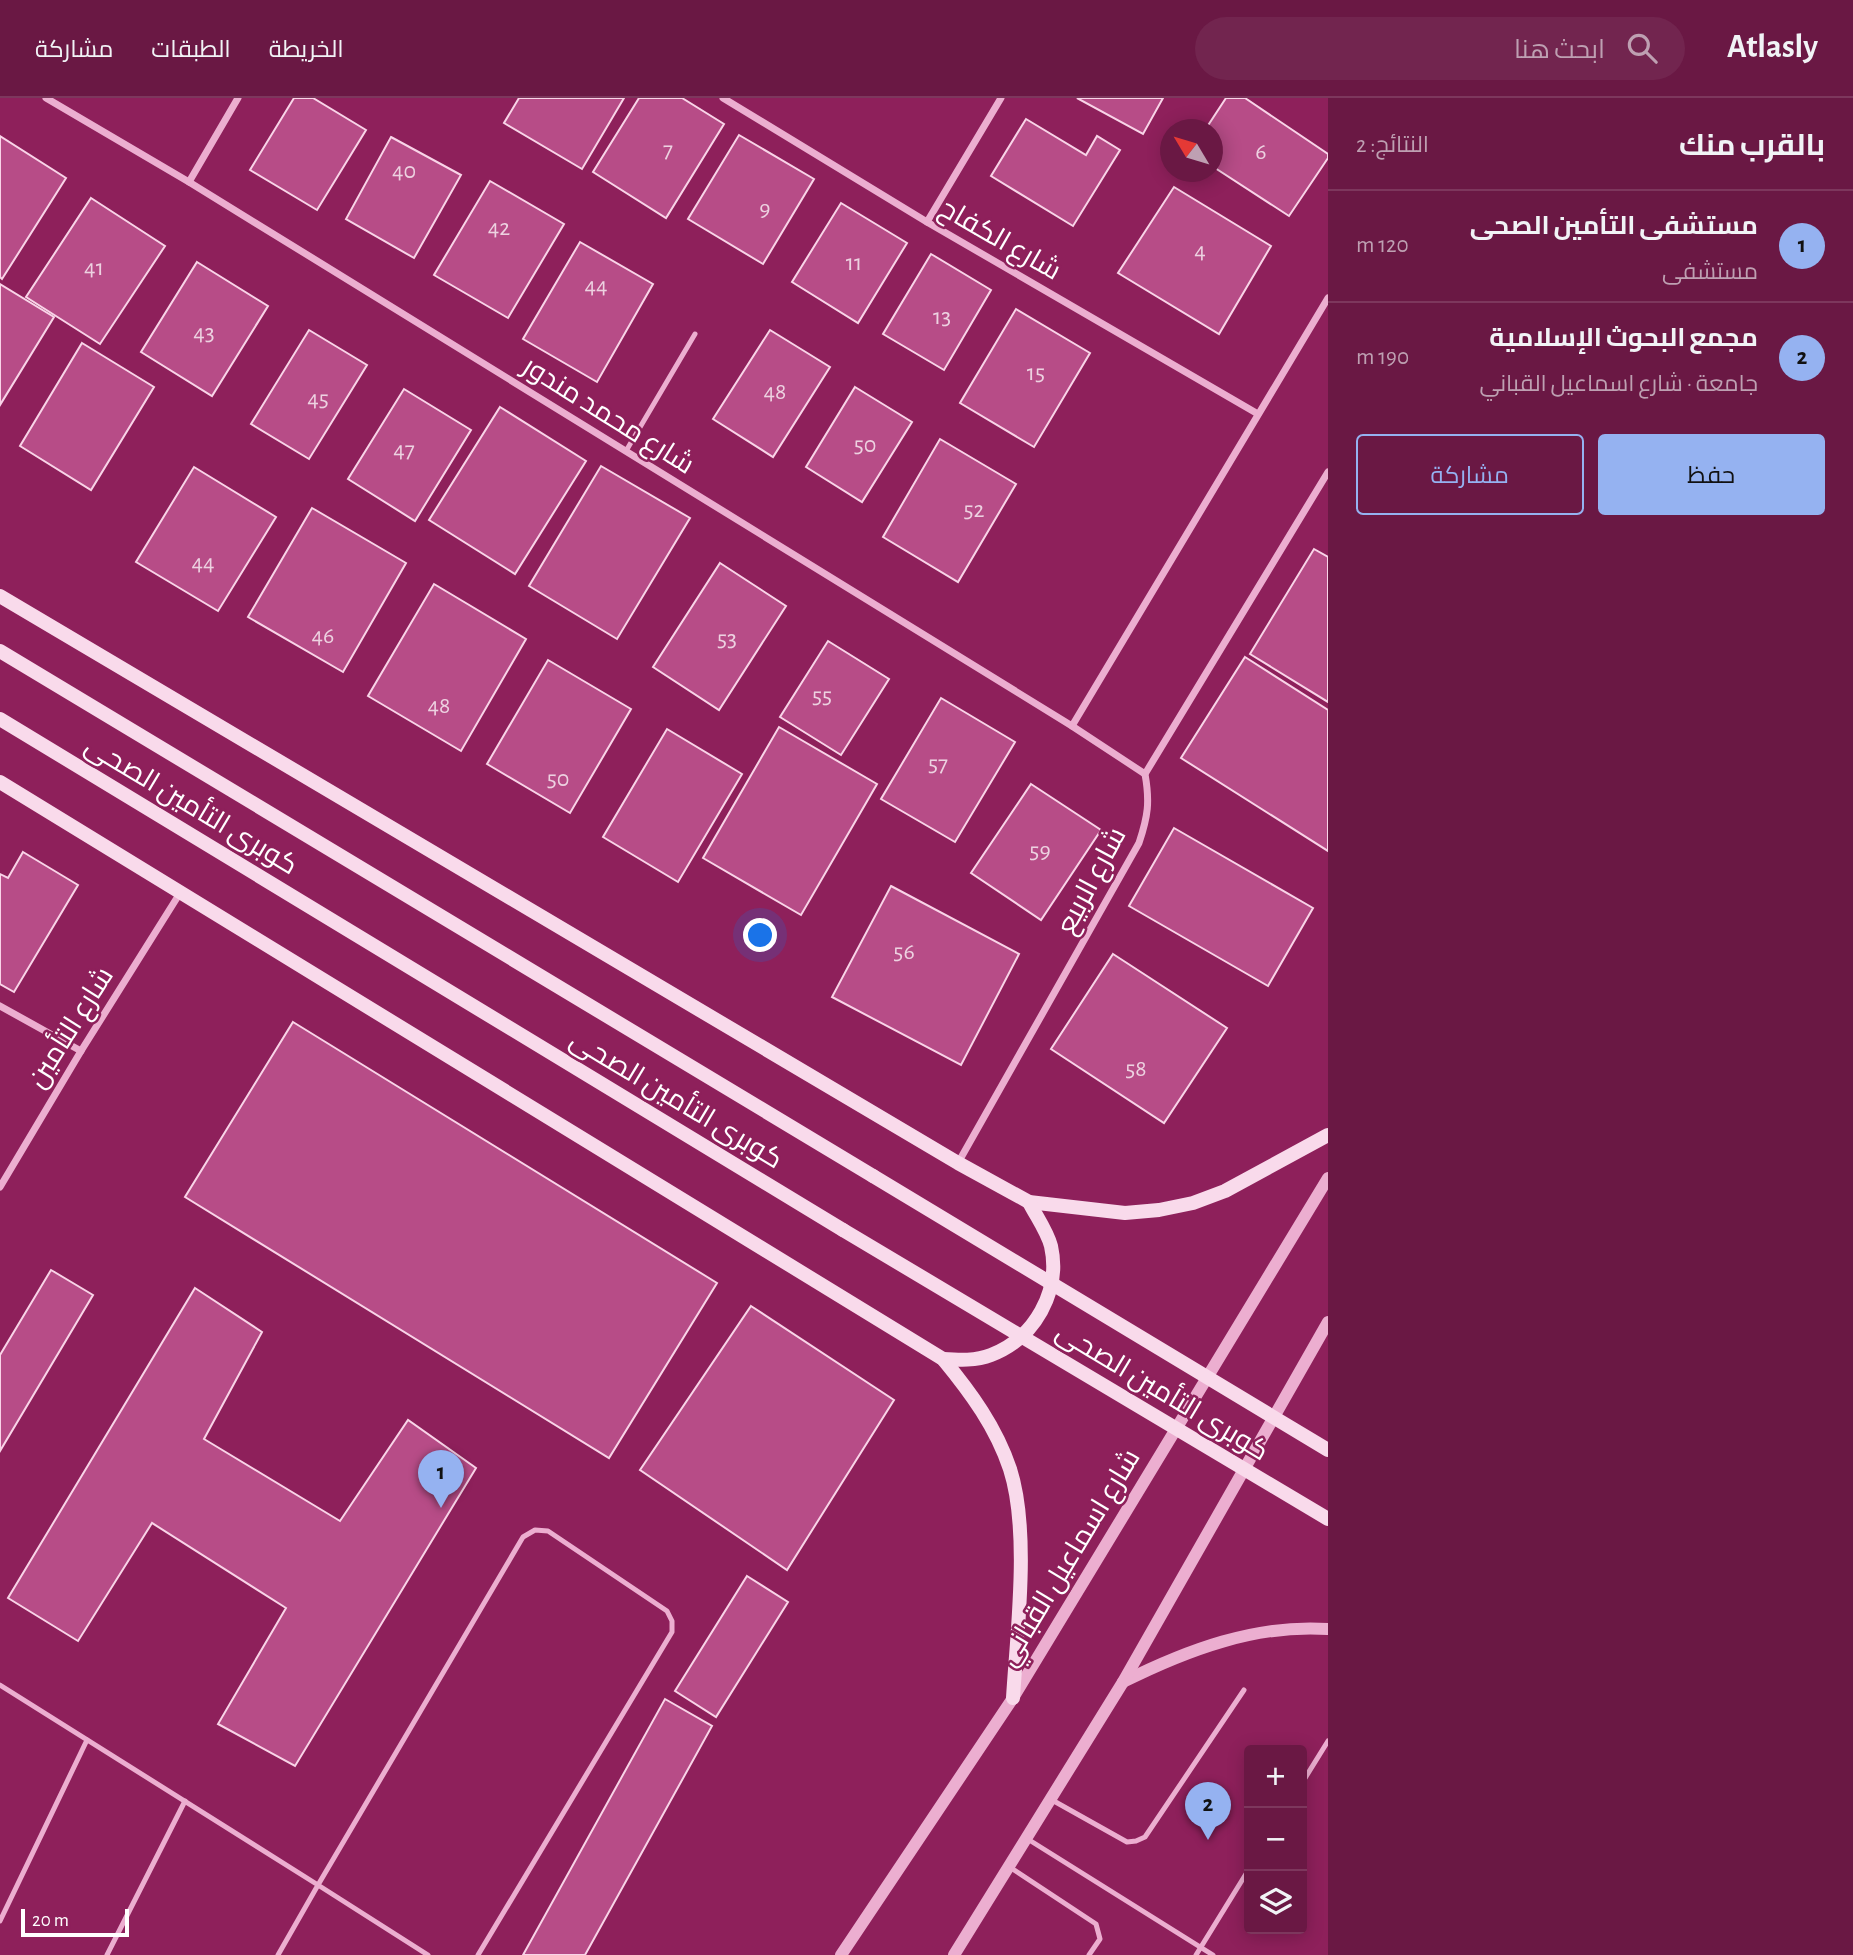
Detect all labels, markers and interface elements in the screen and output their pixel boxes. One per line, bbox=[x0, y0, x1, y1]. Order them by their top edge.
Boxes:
search box bbox=[1195, 17, 1685, 80]
icon: search bbox=[1623, 29, 1661, 67]
text: Atlasly bbox=[1727, 31, 1818, 64]
text: ابحث هنا bbox=[1514, 37, 1605, 63]
text: مشاركة bbox=[35, 38, 113, 62]
text: الطبقات bbox=[151, 38, 231, 62]
text: الخريطة bbox=[269, 38, 344, 62]
north arrow bbox=[1160, 119, 1223, 182]
text: بالقرب منك bbox=[1679, 131, 1825, 161]
text: النتائج: 2 bbox=[1356, 134, 1429, 157]
house number: 7 bbox=[663, 138, 673, 162]
house number: 6 bbox=[1255, 140, 1267, 164]
house number: 40 bbox=[392, 159, 416, 183]
street label: شارع الكفاح bbox=[933, 193, 1066, 288]
house number: 9 bbox=[759, 197, 771, 221]
text: مستشفى التأمين الصحى bbox=[1470, 213, 1758, 239]
house number: 42 bbox=[488, 216, 510, 240]
text: 120 m bbox=[1356, 234, 1409, 257]
text: 1 bbox=[1798, 234, 1806, 257]
house number: 4 bbox=[1194, 239, 1206, 263]
house number: 11 bbox=[846, 251, 862, 275]
house number: 41 bbox=[84, 256, 104, 280]
text: مستشفى bbox=[1662, 261, 1758, 284]
house number: 44 bbox=[584, 274, 608, 298]
house number: 13 bbox=[933, 305, 951, 329]
house number: 43 bbox=[193, 321, 215, 345]
text: مجمع البحوث الإسلامية bbox=[1489, 325, 1758, 351]
text: 190 m bbox=[1356, 346, 1409, 369]
text: 2 bbox=[1797, 346, 1807, 369]
street label: شارع محمد مندور bbox=[514, 350, 699, 482]
house number: 15 bbox=[1027, 361, 1045, 385]
text: جامعة · شارع اسماعيل القباني bbox=[1480, 373, 1758, 396]
house number: 48 bbox=[764, 380, 786, 404]
house number: 45 bbox=[307, 387, 329, 411]
house number: 50 bbox=[854, 433, 876, 457]
button: مشاركة bbox=[1356, 434, 1584, 515]
button: حفظ bbox=[1598, 434, 1825, 515]
house number: 47 bbox=[393, 438, 415, 462]
house number: 52 bbox=[964, 498, 985, 522]
house number: 44 bbox=[191, 551, 215, 575]
house number: 46 bbox=[312, 624, 334, 648]
house number: 53 bbox=[717, 627, 737, 651]
house number: 55 bbox=[812, 684, 832, 708]
house number: 48 bbox=[428, 694, 450, 718]
street label: كوبرى التأمين الصحى bbox=[79, 727, 305, 881]
house number: 57 bbox=[928, 752, 948, 776]
house number: 50 bbox=[547, 767, 569, 791]
street label: شارع الربيع bbox=[1052, 823, 1134, 940]
house number: 59 bbox=[1029, 839, 1051, 863]
your location bbox=[743, 918, 777, 952]
house number: 56 bbox=[893, 940, 915, 964]
street label: شارع التأمين bbox=[19, 960, 122, 1095]
street label: كوبرى التأمين الصحى bbox=[564, 1021, 790, 1175]
house number: 58 bbox=[1125, 1057, 1147, 1081]
street label: كوبرى التأمين الصحى bbox=[1050, 1313, 1276, 1467]
street label: شارع اسماعيل القباني bbox=[993, 1444, 1151, 1674]
pin: 1 bbox=[418, 1450, 464, 1508]
map controls bbox=[1244, 1745, 1307, 1934]
button: + bbox=[1244, 1745, 1307, 1808]
pin: 2 bbox=[1185, 1782, 1231, 1840]
button: − bbox=[1244, 1808, 1307, 1871]
button: layers bbox=[1244, 1871, 1307, 1934]
scale bar bbox=[21, 1906, 130, 1938]
text: 20 m bbox=[32, 1911, 69, 1930]

